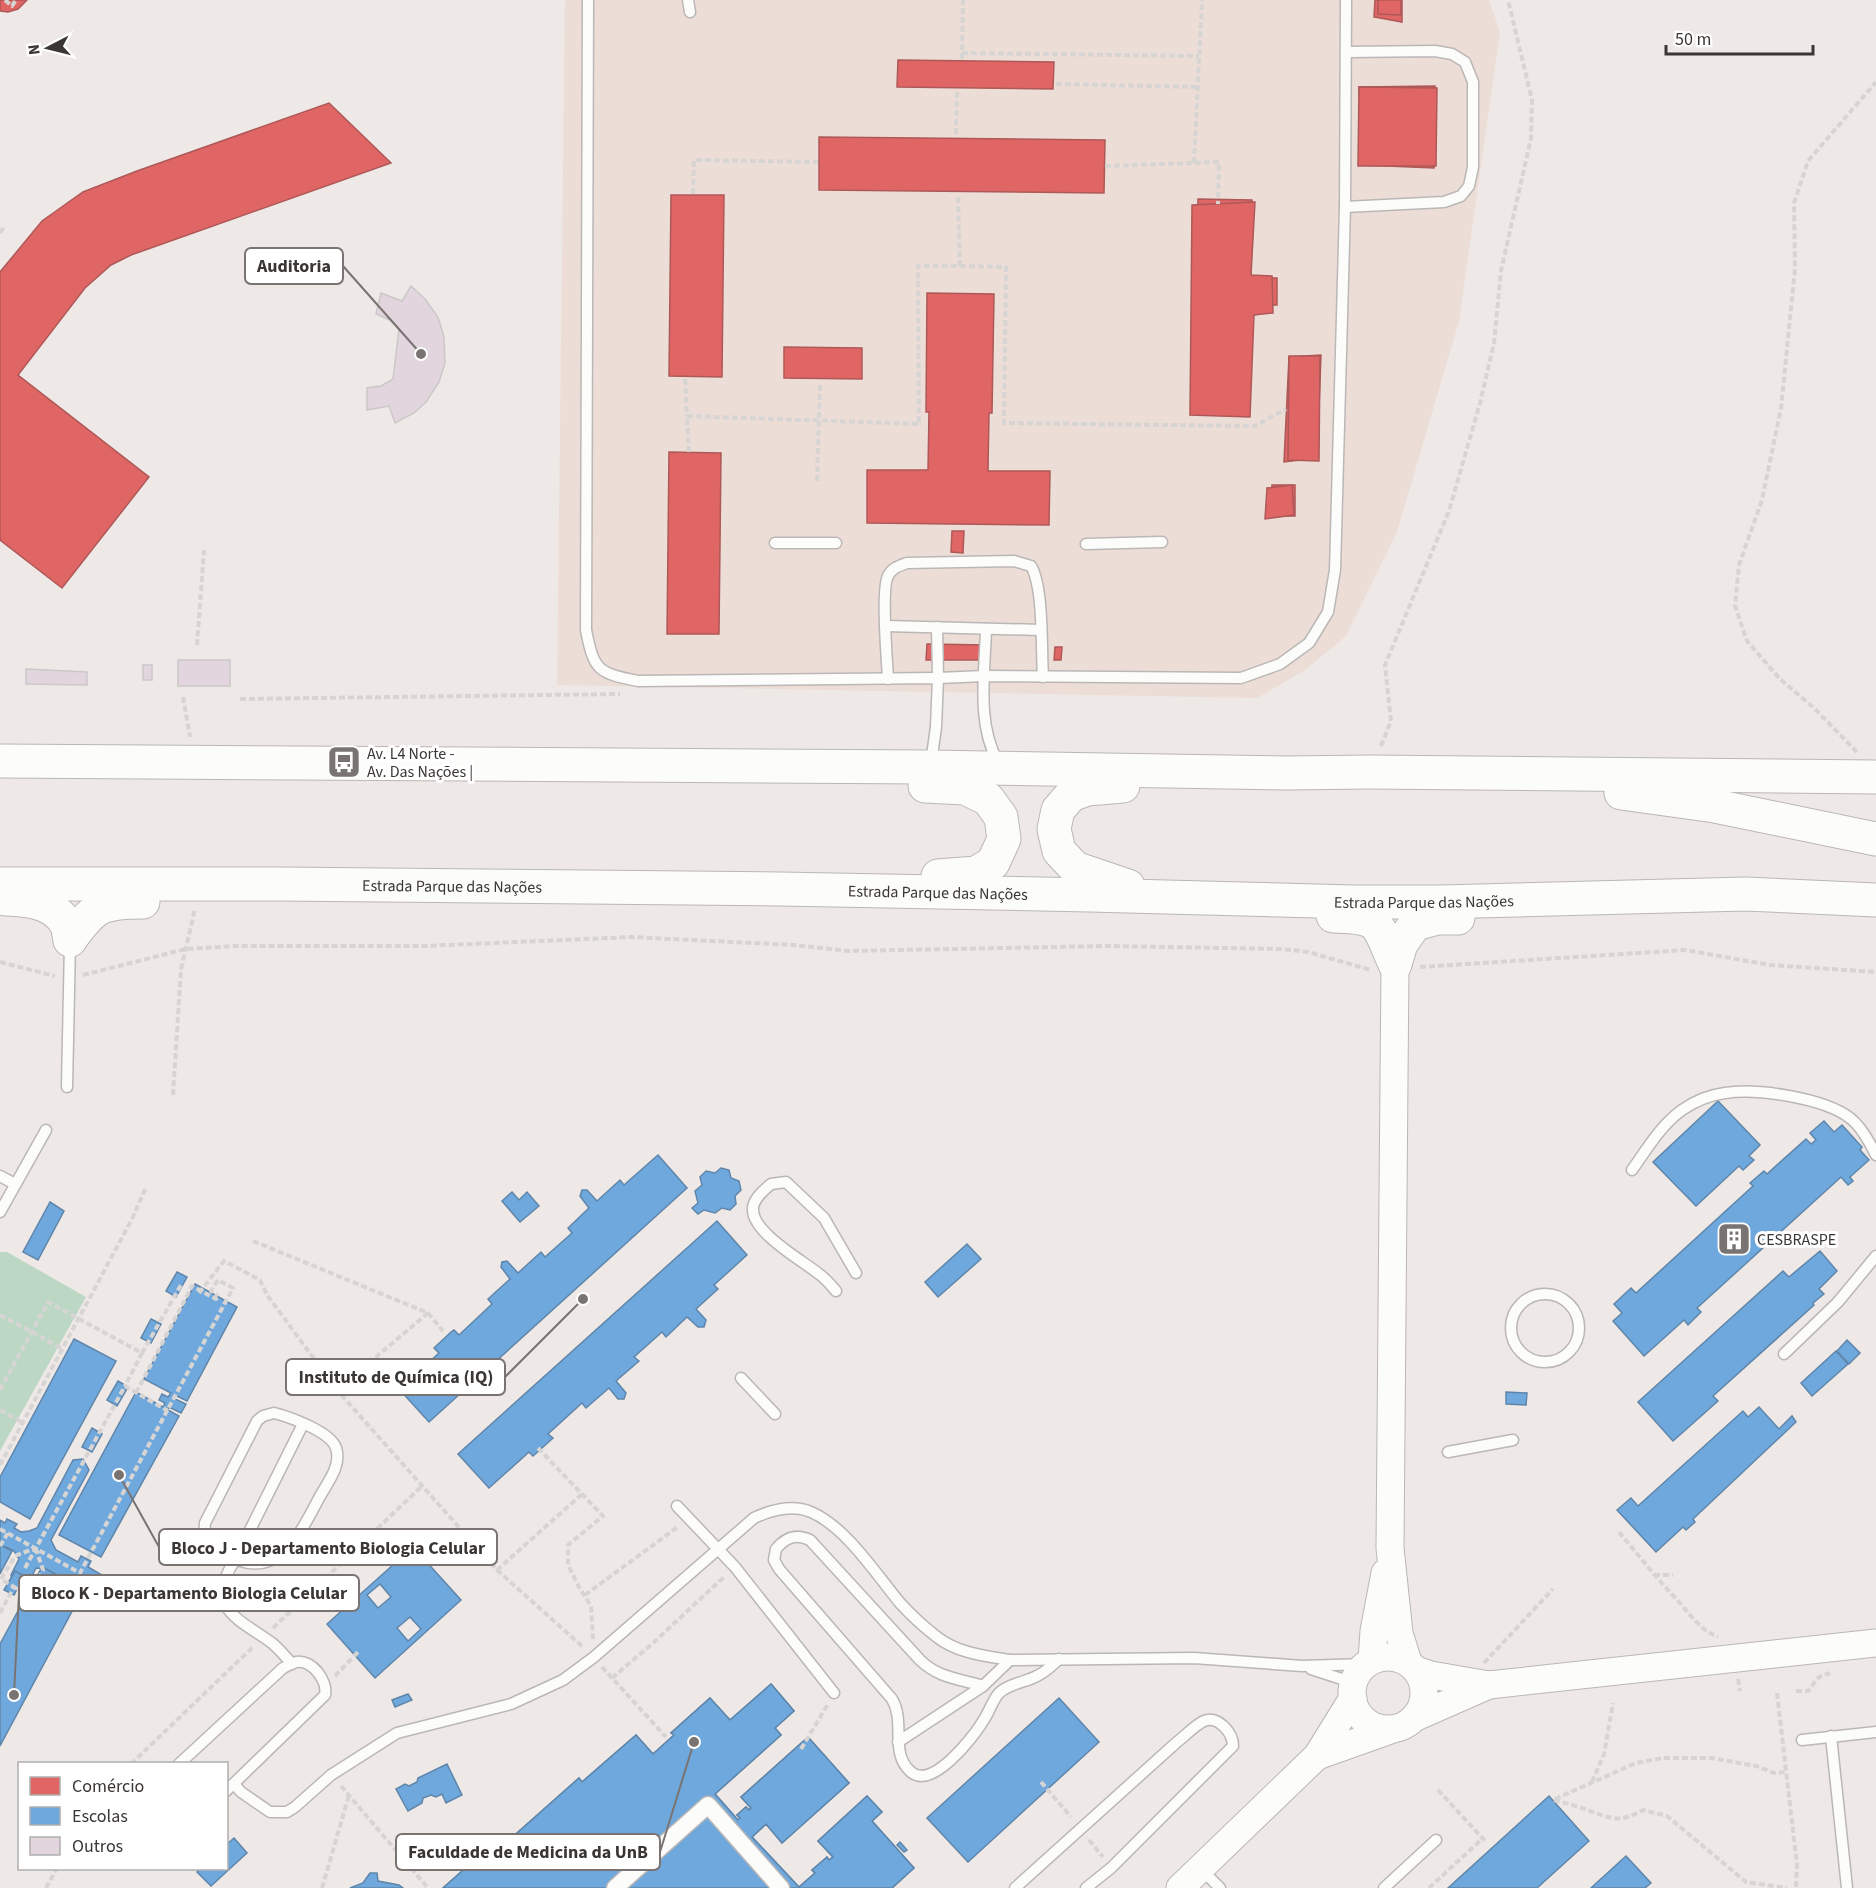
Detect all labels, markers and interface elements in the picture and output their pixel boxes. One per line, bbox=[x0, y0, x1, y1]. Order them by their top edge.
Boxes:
north arrow bbox=[18, 18, 78, 78]
scale bar bbox=[1666, 18, 1813, 56]
text: 50 m bbox=[1675, 27, 1711, 52]
text: N bbox=[23, 43, 46, 56]
callout: Auditoria bbox=[245, 248, 343, 284]
text: Auditoria bbox=[256, 254, 331, 279]
place label: Av. L4 Norte - Av. Das Nações | bbox=[367, 743, 473, 783]
bus stop icon: Av. L4 Norte - Av. Das Nações | bbox=[326, 744, 362, 780]
street label: Estrada Parque das Nações bbox=[362, 875, 542, 899]
street label: Estrada Parque das Nações bbox=[848, 880, 1028, 906]
street label: Estrada Parque das Nações bbox=[1334, 890, 1514, 914]
building icon: CESBRASPE bbox=[1716, 1221, 1752, 1257]
place label: CESBRASPE bbox=[1757, 1229, 1836, 1251]
callout: Instituto de Química (IQ) bbox=[286, 1359, 505, 1395]
text: Instituto de Química (IQ) bbox=[298, 1365, 494, 1390]
callout: Bloco J - Departamento Biologia Celular bbox=[159, 1529, 497, 1565]
text: Bloco J - Departamento Biologia Celular bbox=[171, 1536, 486, 1561]
callout: Bloco K - Departamento Biologia Celular bbox=[19, 1575, 359, 1611]
text: Bloco K - Departamento Biologia Celular bbox=[31, 1581, 348, 1606]
legend bbox=[18, 1762, 228, 1870]
text: Comércio bbox=[72, 1774, 144, 1799]
text: Escolas bbox=[72, 1804, 128, 1829]
text: Outros bbox=[72, 1834, 123, 1859]
callout: Faculdade de Medicina da UnB bbox=[396, 1834, 660, 1870]
text: Faculdade de Medicina da UnB bbox=[408, 1840, 648, 1865]

